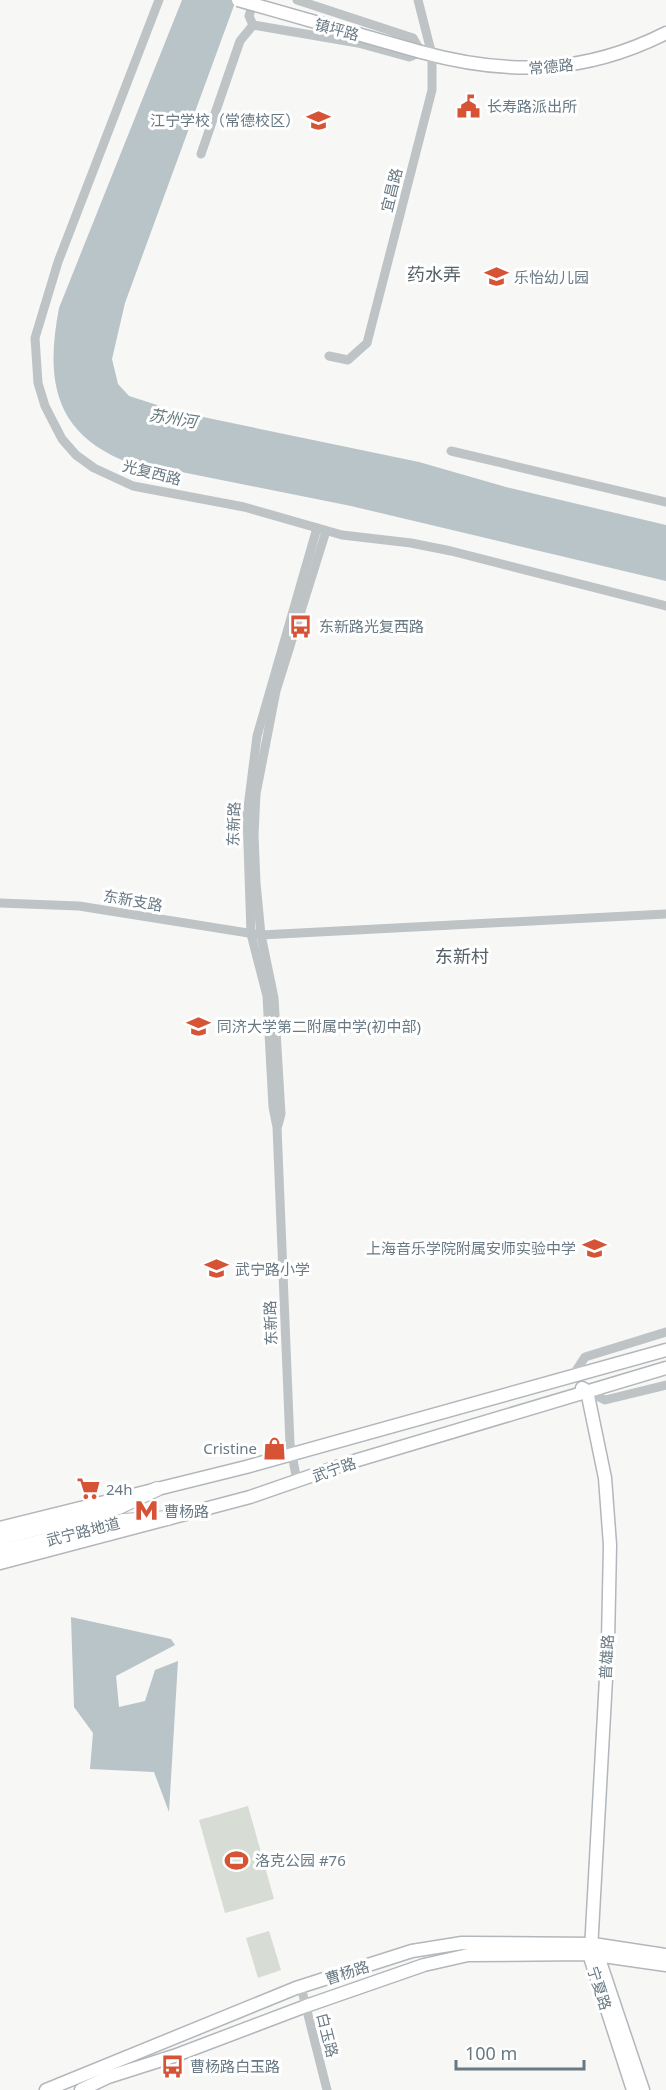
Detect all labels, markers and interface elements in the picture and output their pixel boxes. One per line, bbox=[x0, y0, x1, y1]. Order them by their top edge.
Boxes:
street label: 镇坪路 bbox=[313, 14, 361, 44]
street label: 常德路 bbox=[528, 54, 574, 78]
public building icon: 长寿路派出所 bbox=[456, 93, 482, 119]
place label: 长寿路派出所 bbox=[487, 96, 577, 116]
school or university icon: 江宁学校（常德校区） bbox=[305, 107, 331, 133]
place label: 江宁学校（常德校区） bbox=[150, 110, 300, 130]
street label: 宜昌路 bbox=[376, 166, 406, 214]
district label: 药水弄 bbox=[407, 262, 461, 286]
school or university icon: 乐怡幼儿园 bbox=[483, 264, 509, 290]
place label: 乐怡幼儿园 bbox=[514, 267, 589, 287]
water label: 苏州河 bbox=[148, 403, 201, 433]
street label: 光复西路 bbox=[120, 455, 184, 489]
bus stop icon: 东新路光复西路 bbox=[288, 613, 314, 639]
place label: 东新路光复西路 bbox=[319, 616, 424, 636]
street label: 东新路 bbox=[222, 801, 244, 847]
street label: 东新支路 bbox=[102, 885, 164, 915]
district label: 东新村 bbox=[435, 944, 489, 968]
school or university icon: 同济大学第二附属中学(初中部) bbox=[186, 1013, 212, 1039]
place label: 同济大学第二附属中学(初中部) bbox=[217, 1016, 421, 1036]
school or university icon: 上海音乐学院附属安师实验中学 bbox=[581, 1235, 607, 1261]
place label: 上海音乐学院附属安师实验中学 bbox=[366, 1238, 576, 1258]
school or university icon: 武宁路小学 bbox=[204, 1256, 230, 1282]
place label: 武宁路小学 bbox=[235, 1259, 310, 1279]
street label: 东新路 bbox=[259, 1300, 281, 1346]
shop icon: Cristine bbox=[262, 1435, 288, 1461]
place label: Cristine bbox=[203, 1438, 257, 1458]
street label: 武宁路 bbox=[309, 1452, 359, 1486]
supermarket icon: 24h bbox=[75, 1476, 101, 1502]
place label: 24h bbox=[106, 1479, 132, 1499]
metro station icon: 曹杨路 bbox=[133, 1498, 159, 1524]
place label: 曹杨路 bbox=[164, 1501, 209, 1521]
street label: 武宁路地道 bbox=[44, 1512, 122, 1550]
street label: 普雄路 bbox=[595, 1634, 617, 1680]
sports icon: 洛克公园 #76 bbox=[224, 1847, 250, 1873]
place label: 洛克公园 #76 bbox=[255, 1850, 346, 1870]
street label: 曹杨路 bbox=[323, 1956, 371, 1988]
street label: 宁夏路 bbox=[584, 1964, 616, 2012]
street label: 白玉路 bbox=[313, 2011, 343, 2059]
scale bar bbox=[456, 2033, 584, 2071]
text: 100 m bbox=[465, 2041, 517, 2065]
bus stop icon: 曹杨路白玉路 bbox=[159, 2053, 185, 2079]
place label: 曹杨路白玉路 bbox=[190, 2056, 280, 2076]

